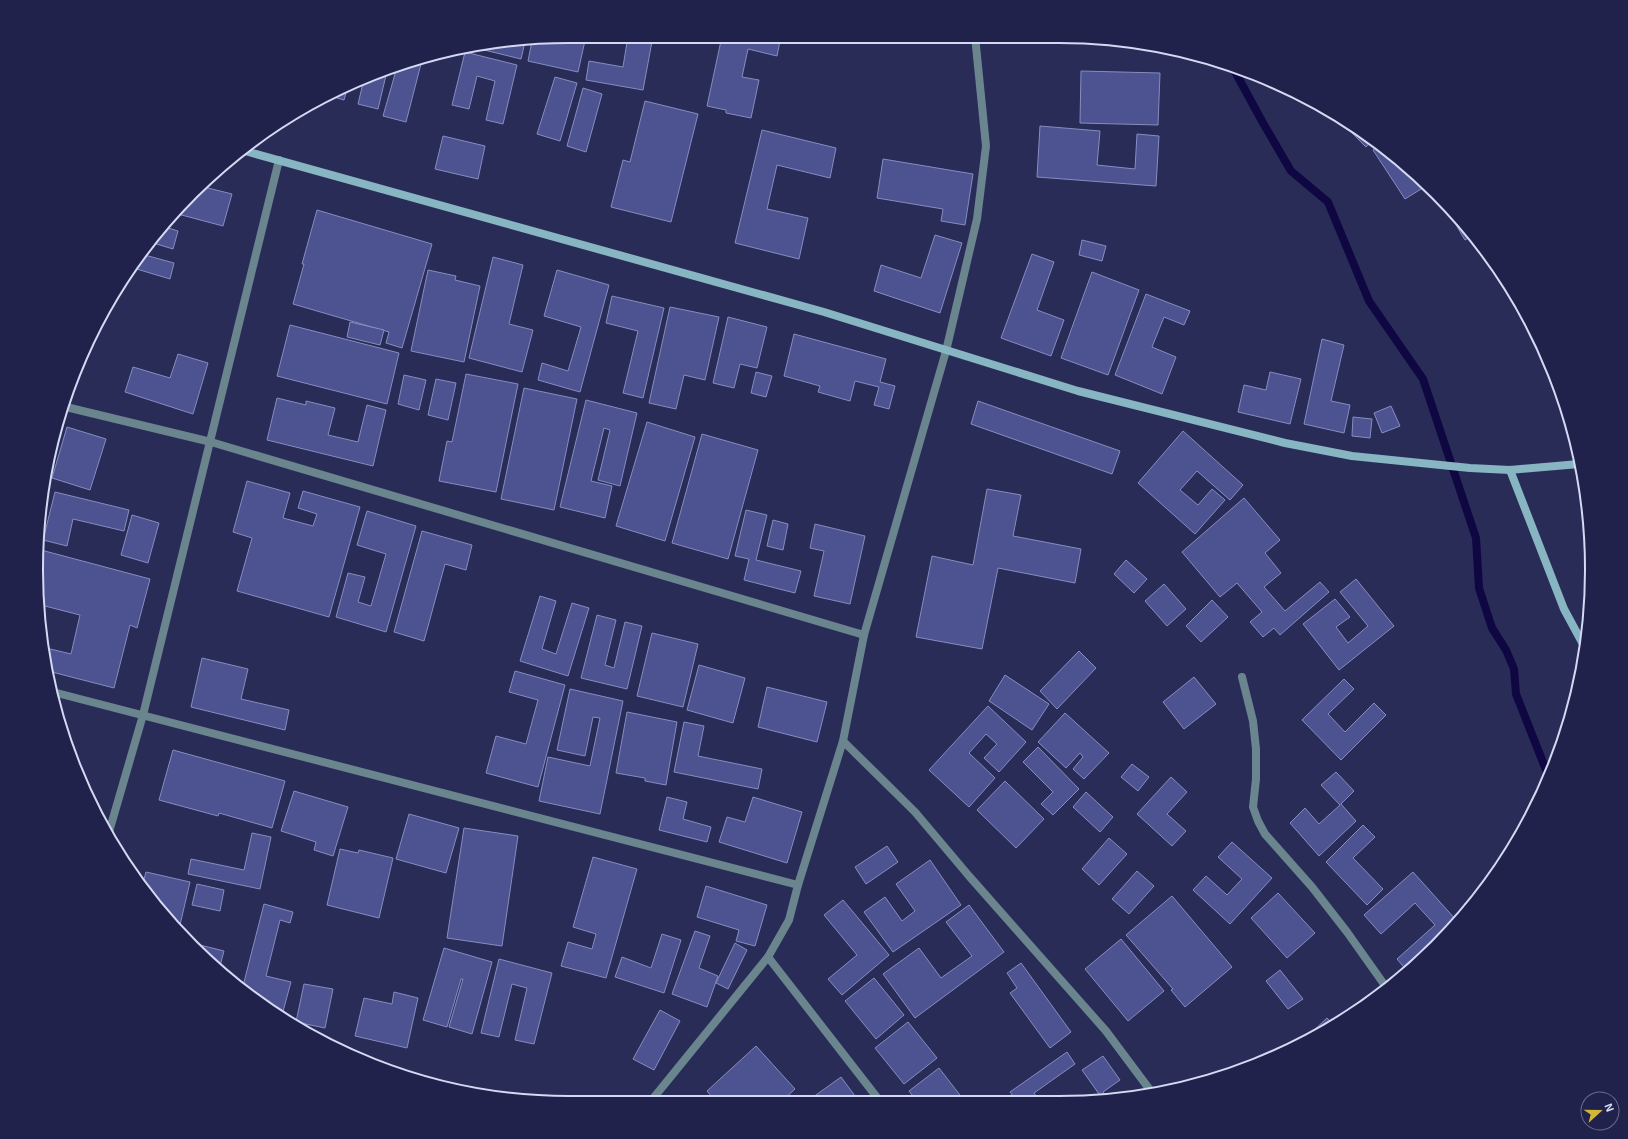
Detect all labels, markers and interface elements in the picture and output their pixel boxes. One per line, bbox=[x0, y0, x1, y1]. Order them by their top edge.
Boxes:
north arrow bbox=[1580, 1091, 1620, 1131]
text: N bbox=[1602, 1101, 1617, 1113]

